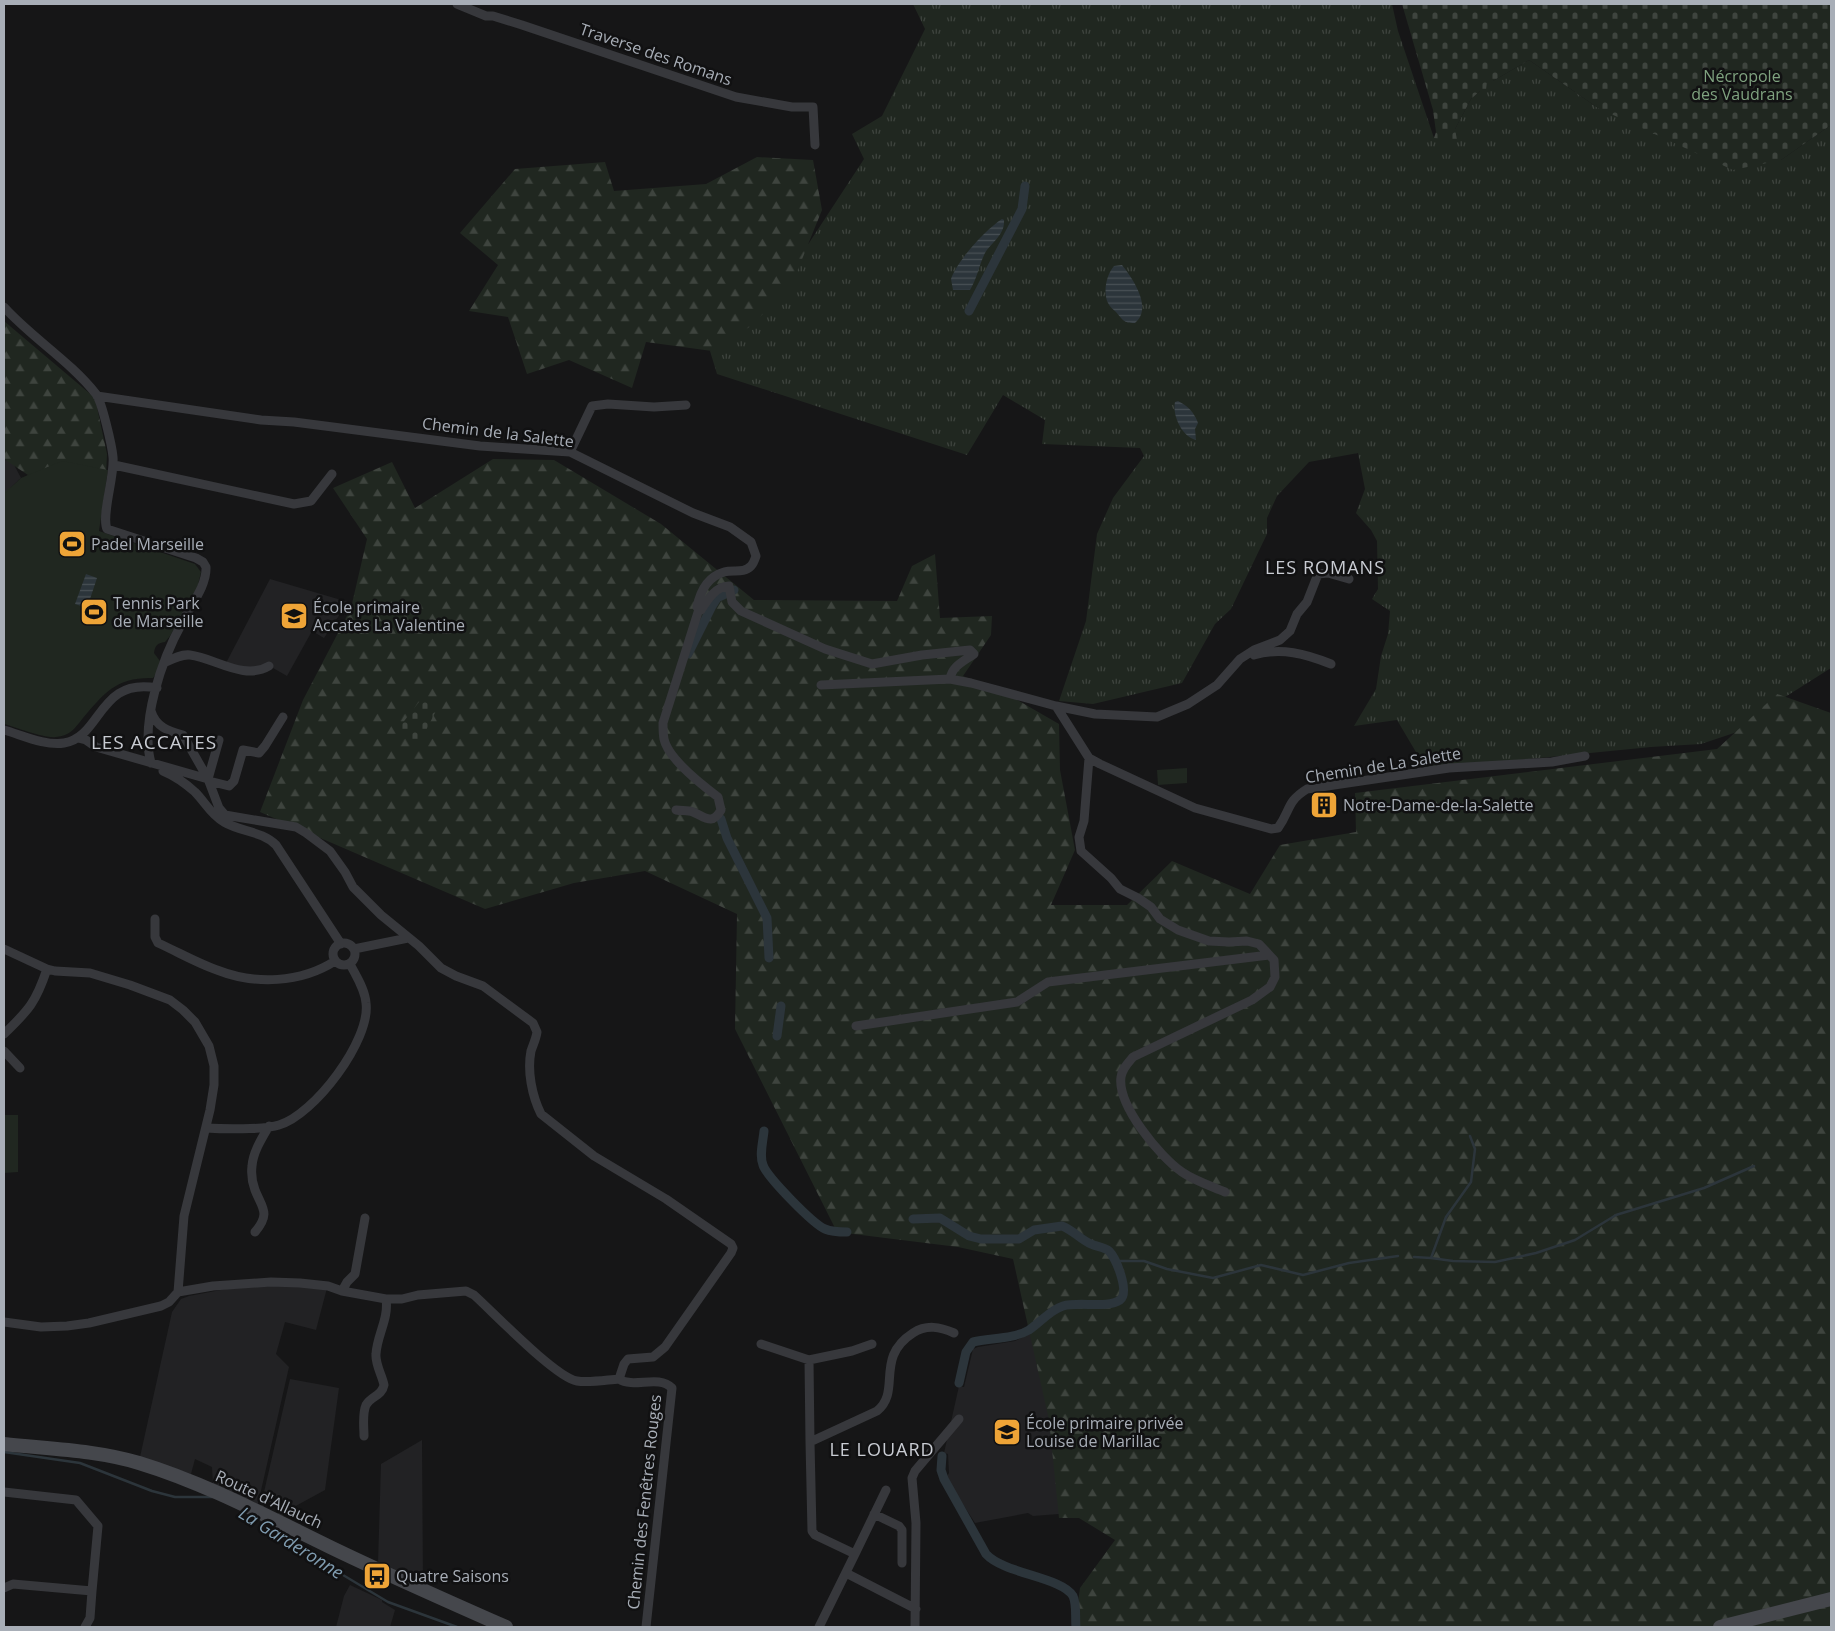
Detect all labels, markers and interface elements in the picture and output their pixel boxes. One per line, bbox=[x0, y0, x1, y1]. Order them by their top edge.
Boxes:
street label: Traverse des Romans bbox=[577, 18, 735, 90]
park label: Nécropole des Vaudrans bbox=[1691, 65, 1793, 105]
street label: Chemin de la Salette bbox=[421, 412, 575, 452]
sports icon: Padel Marseille bbox=[57, 529, 87, 559]
place label: Padel Marseille bbox=[91, 533, 204, 555]
district label: LES ROMANS bbox=[1265, 555, 1385, 579]
place label: Tennis Park de Marseille bbox=[113, 592, 203, 632]
place label: École primaire Accates La Valentine bbox=[313, 596, 465, 636]
sports icon: Tennis Park de Marseille bbox=[79, 597, 109, 627]
school or university icon: École primaire Accates La Valentine bbox=[279, 601, 309, 631]
district label: LES ACCATES bbox=[91, 729, 217, 755]
street label: Chemin de La Salette bbox=[1304, 742, 1462, 788]
building icon: Notre-Dame-de-la-Salette bbox=[1309, 790, 1339, 820]
place label: Notre-Dame-de-la-Salette bbox=[1343, 794, 1534, 816]
street label: Chemin des Fenêtres Rouges bbox=[622, 1393, 666, 1611]
place label: École primaire privée Louise de Marillac bbox=[1026, 1412, 1183, 1452]
school or university icon: École primaire privée Louise de Marillac bbox=[992, 1417, 1022, 1447]
district label: LE LOUARD bbox=[829, 1437, 935, 1461]
street label: Route d'Allauch bbox=[212, 1465, 326, 1533]
water label: La Garderonne bbox=[235, 1500, 349, 1584]
bus stop icon: Quatre Saisons bbox=[362, 1561, 392, 1591]
place label: Quatre Saisons bbox=[396, 1565, 509, 1587]

